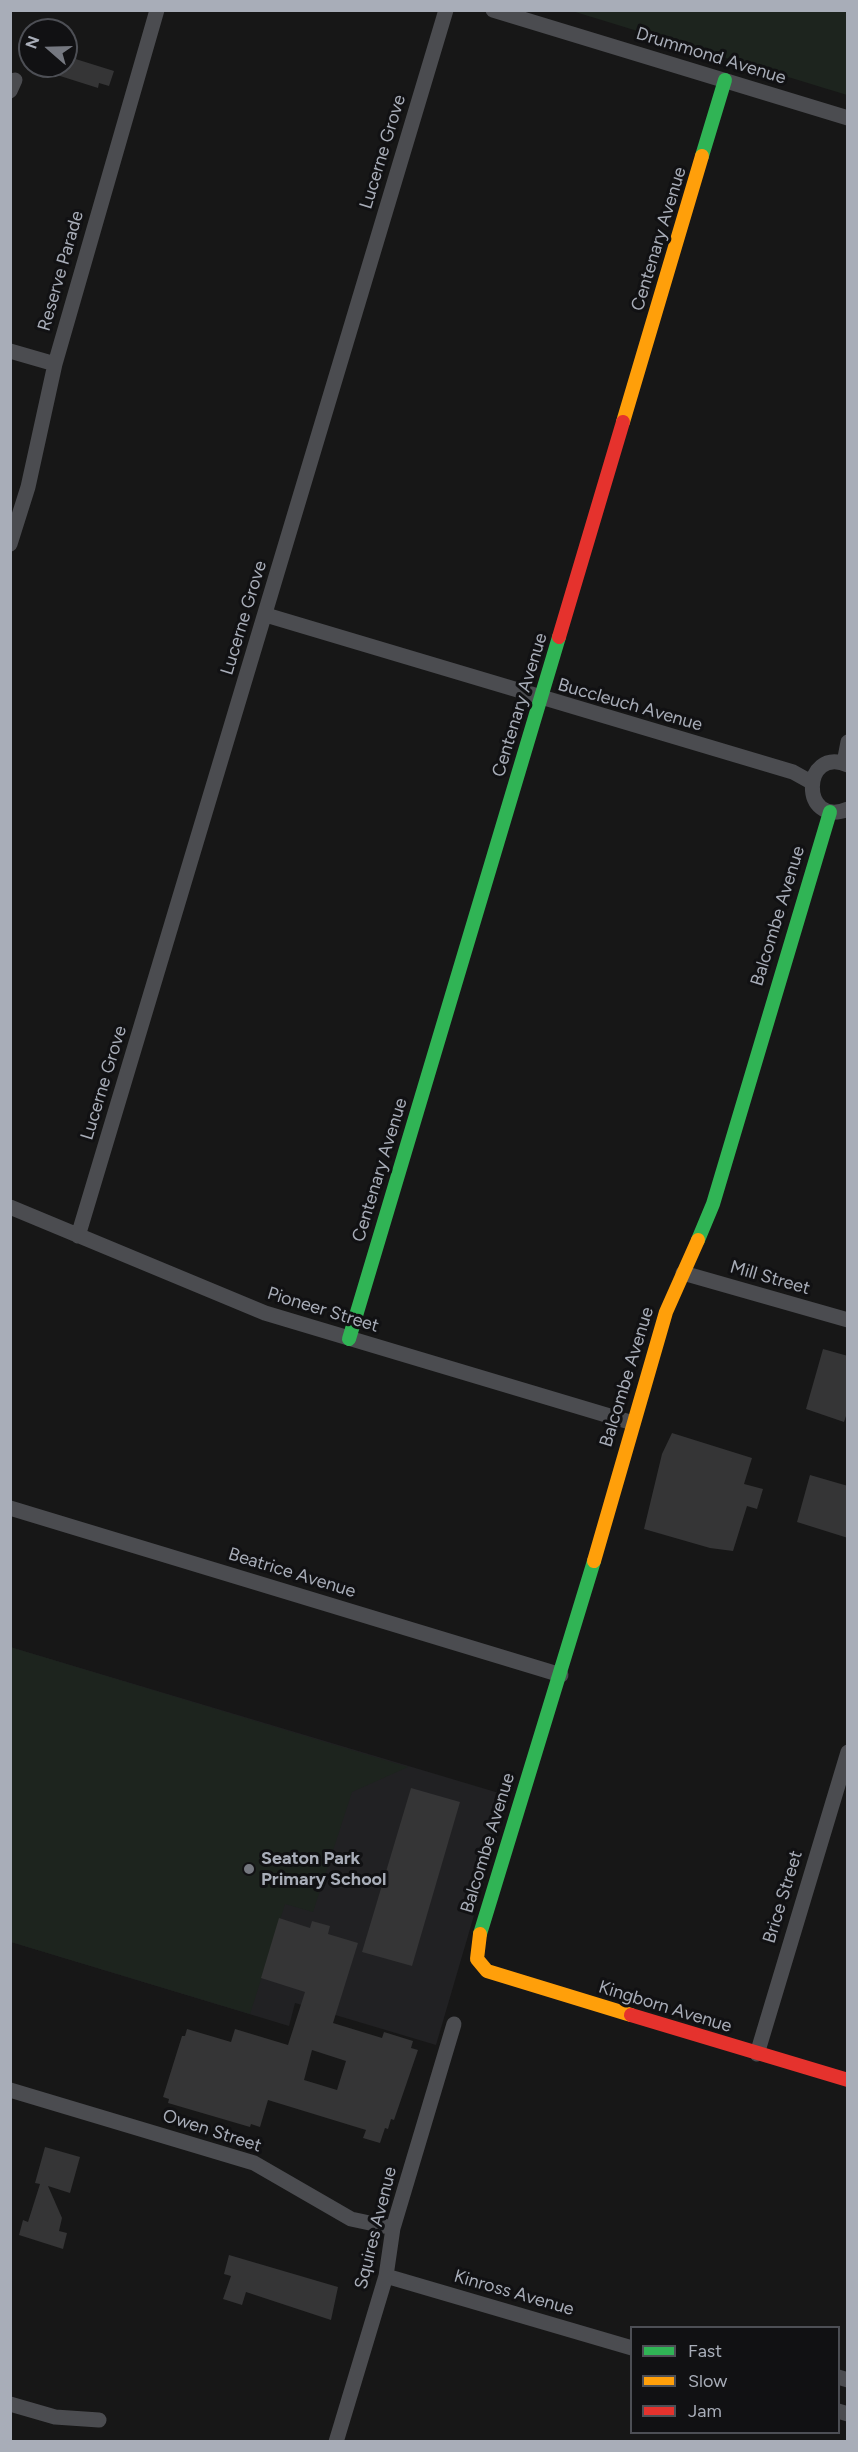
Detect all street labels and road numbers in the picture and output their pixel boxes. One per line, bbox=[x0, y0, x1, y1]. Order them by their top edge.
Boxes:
street label: Drummond Avenue bbox=[633, 23, 789, 89]
street label: Lucerne Grove bbox=[355, 92, 411, 212]
street label: Centenary Avenue bbox=[627, 164, 691, 314]
street label: Reserve Parade bbox=[34, 208, 88, 334]
street label: Lucerne Grove bbox=[216, 558, 272, 678]
street label: Centenary Avenue bbox=[488, 630, 552, 780]
street label: Buccleuch Avenue bbox=[555, 674, 705, 736]
street label: Balcombe Avenue bbox=[746, 843, 810, 989]
street label: Lucerne Grove bbox=[76, 1023, 132, 1143]
street label: Centenary Avenue bbox=[348, 1095, 412, 1245]
street label: Mill Street bbox=[728, 1256, 812, 1300]
street label: Pioneer Street bbox=[265, 1283, 381, 1337]
street label: Balcombe Avenue bbox=[595, 1304, 659, 1450]
street label: Beatrice Avenue bbox=[226, 1543, 358, 1603]
street label: Balcombe Avenue bbox=[456, 1770, 520, 1916]
street label: Brice Street bbox=[759, 1848, 807, 1946]
street label: Kingborn Avenue bbox=[596, 1976, 734, 2038]
street label: Owen Street bbox=[160, 2105, 264, 2157]
street label: Squires Avenue bbox=[350, 2165, 402, 2291]
street label: Kinross Avenue bbox=[452, 2266, 576, 2320]

